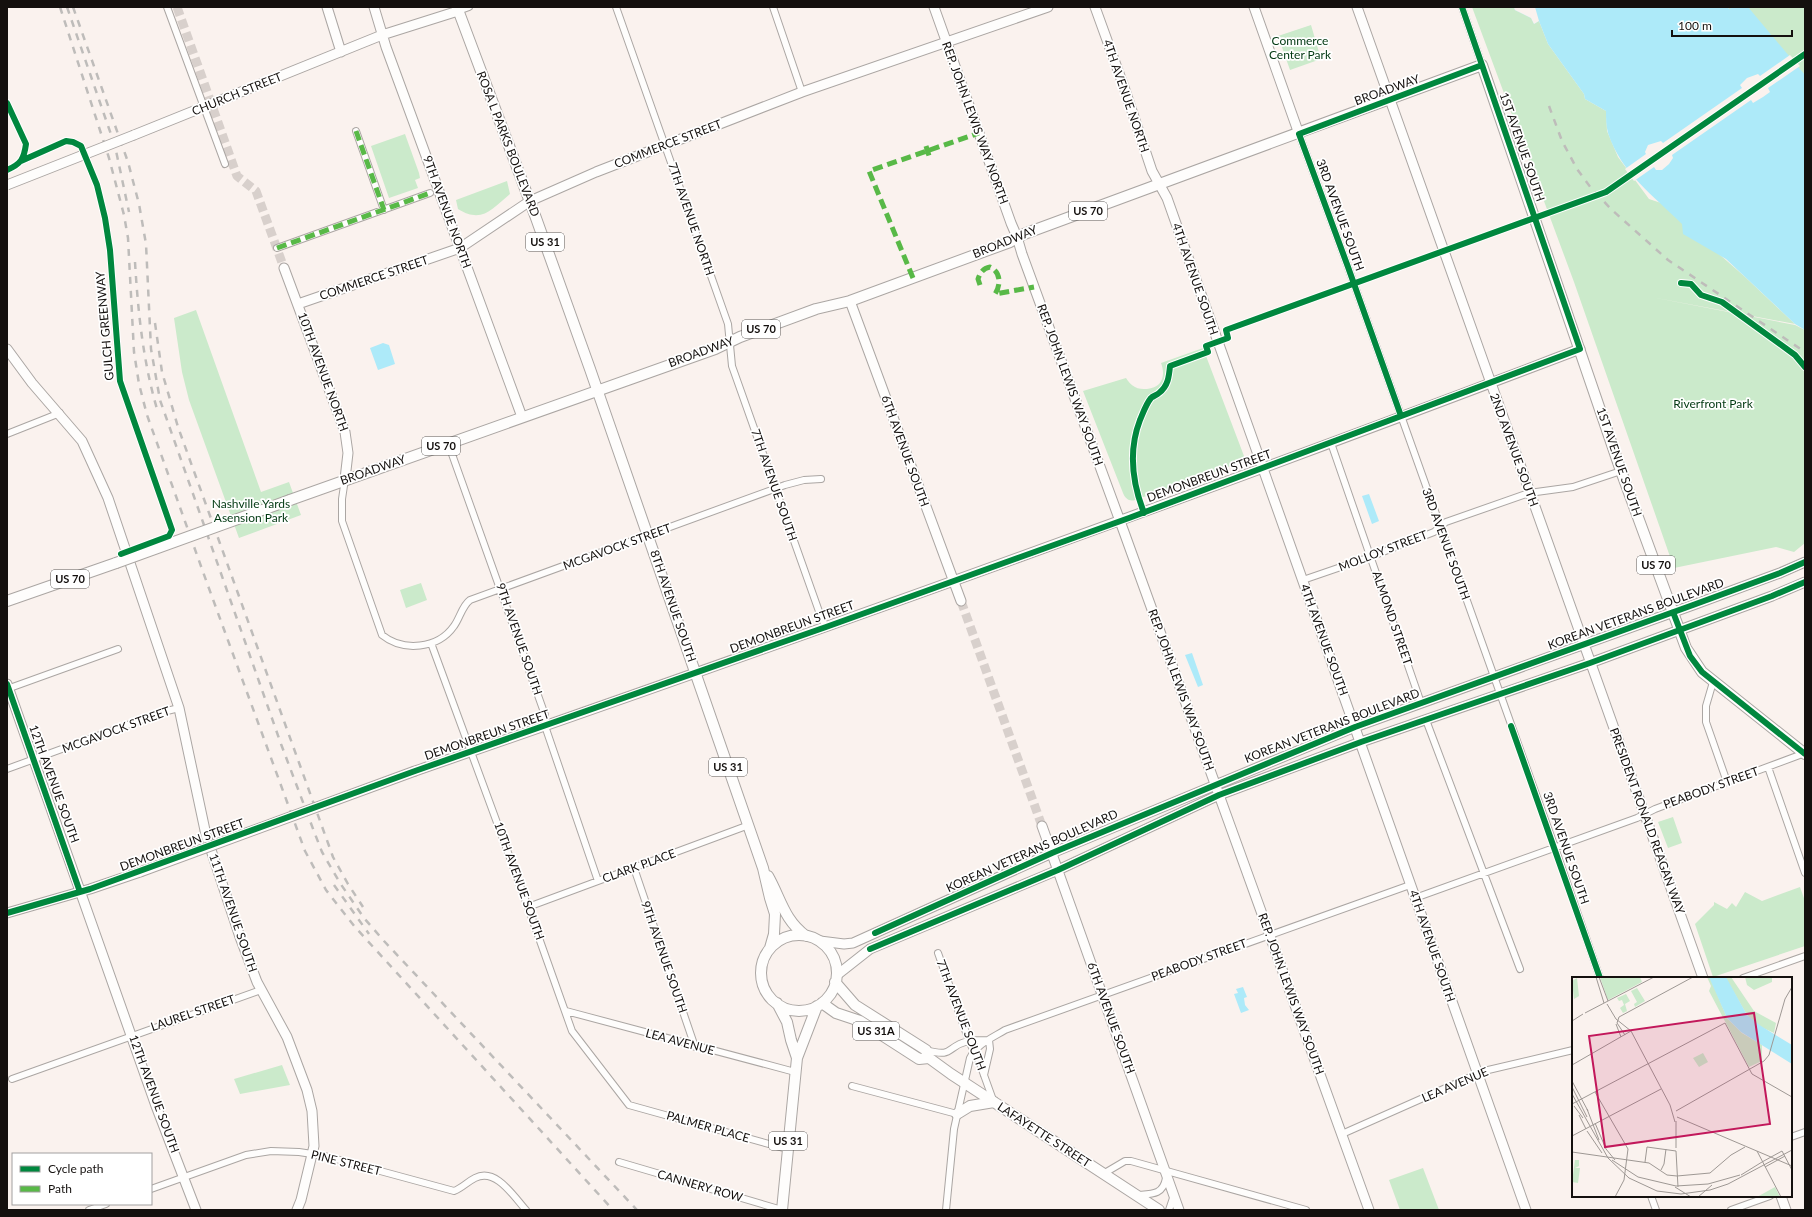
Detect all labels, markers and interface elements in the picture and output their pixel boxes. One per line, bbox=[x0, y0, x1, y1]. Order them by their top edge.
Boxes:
scale bar bbox=[1672, 12, 1792, 38]
text: 100 m bbox=[1678, 18, 1712, 33]
park label: Commerce Center Park bbox=[1269, 33, 1332, 62]
street label: 4TH AVENUE NORTH bbox=[1100, 37, 1153, 154]
street label: REP. JOHN LEWIS WAY NORTH bbox=[939, 39, 1012, 206]
street label: CHURCH STREET bbox=[190, 69, 284, 118]
street label: ROSA L PARKS BOULEVARD bbox=[474, 69, 543, 219]
street label: BROADWAY bbox=[1352, 71, 1422, 108]
street label: 1ST AVENUE SOUTH bbox=[1497, 90, 1548, 203]
street label: COMMERCE STREET bbox=[612, 116, 724, 171]
street label: 9TH AVENUE NORTH bbox=[420, 154, 475, 270]
street label: 3RD AVENUE SOUTH bbox=[1313, 157, 1368, 273]
street label: 7TH AVENUE NORTH bbox=[665, 160, 718, 277]
road number: US 70 bbox=[1069, 202, 1107, 220]
street label: 4TH AVENUE SOUTH bbox=[1169, 221, 1222, 337]
street label: BROADWAY bbox=[970, 222, 1040, 261]
road number: US 31 bbox=[526, 233, 564, 251]
street label: COMMERCE STREET bbox=[317, 252, 430, 303]
street label: GULCH GREENWAY bbox=[92, 270, 117, 381]
street label: REP. JOHN LEWIS WAY SOUTH bbox=[1034, 302, 1107, 468]
street label: 10TH AVENUE NORTH bbox=[295, 310, 352, 433]
road number: US 70 bbox=[742, 320, 780, 338]
street label: BROADWAY bbox=[666, 333, 736, 370]
street label: 2ND AVENUE SOUTH bbox=[1487, 391, 1542, 509]
street label: 6TH AVENUE SOUTH bbox=[878, 393, 933, 509]
park label: Riverfront Park bbox=[1673, 396, 1754, 411]
street label: 1ST AVENUE SOUTH bbox=[1594, 405, 1645, 518]
street label: 7TH AVENUE SOUTH bbox=[748, 427, 801, 543]
road number: US 70 bbox=[422, 437, 460, 455]
street label: DEMONBREUN STREET bbox=[1145, 446, 1273, 505]
street label: BROADWAY bbox=[338, 451, 408, 488]
street label: 3RD AVENUE SOUTH bbox=[1419, 486, 1474, 602]
park label: Nashville Yards Asension Park bbox=[212, 496, 290, 525]
street label: MCGAVOCK STREET bbox=[561, 520, 673, 573]
street label: MOLLOY STREET bbox=[1336, 527, 1429, 574]
street label: 8TH AVENUE SOUTH bbox=[647, 548, 700, 664]
road number: US 70 bbox=[1637, 556, 1675, 574]
street label: ALMOND STREET bbox=[1369, 569, 1416, 667]
road number: US 70 bbox=[51, 570, 89, 588]
street label: KOREAN VETERANS BOULEVARD bbox=[1546, 575, 1726, 652]
street label: 9TH AVENUE SOUTH bbox=[493, 581, 546, 697]
street label: 4TH AVENUE SOUTH bbox=[1297, 582, 1352, 698]
street label: DEMONBREUN STREET bbox=[728, 597, 856, 656]
street label: REP. JOHN LEWIS WAY SOUTH bbox=[1145, 607, 1218, 773]
street label: KOREAN VETERANS BOULEVARD bbox=[1242, 685, 1422, 766]
street label: MCGAVOCK STREET bbox=[60, 703, 172, 756]
street label: DEMONBREUN STREET bbox=[422, 706, 551, 763]
street label: 12TH AVENUE SOUTH bbox=[26, 723, 83, 845]
street label: PRESIDENT RONALD REAGAN WAY bbox=[1607, 726, 1688, 917]
road number: US 31 bbox=[709, 758, 747, 776]
street label: PEABODY STREET bbox=[1661, 763, 1761, 812]
street label: 3RD AVENUE SOUTH bbox=[1540, 790, 1593, 906]
street label: KOREAN VETERANS BOULEVARD bbox=[944, 806, 1120, 895]
street label: DEMONBREUN STREET bbox=[118, 815, 246, 874]
street label: 10TH AVENUE SOUTH bbox=[491, 820, 548, 942]
street label: CLARK PLACE bbox=[600, 845, 678, 886]
street label: 11TH AVENUE SOUTH bbox=[206, 852, 261, 974]
street label: 4TH AVENUE SOUTH bbox=[1406, 888, 1459, 1004]
street label: 9TH AVENUE SOUTH bbox=[638, 899, 691, 1015]
street label: REP. JOHN LEWIS WAY SOUTH bbox=[1255, 911, 1328, 1077]
street label: PEABODY STREET bbox=[1149, 935, 1249, 984]
street label: 7TH AVENUE SOUTH bbox=[933, 957, 990, 1072]
street label: 6TH AVENUE SOUTH bbox=[1084, 960, 1139, 1076]
inset map bbox=[1572, 977, 1792, 1197]
street label: LAUREL STREET bbox=[149, 991, 237, 1034]
road number: US 31A bbox=[853, 1022, 899, 1040]
street label: LEA AVENUE bbox=[644, 1025, 716, 1058]
street label: 12TH AVENUE SOUTH bbox=[126, 1033, 183, 1155]
street label: LEA AVENUE bbox=[1419, 1064, 1490, 1105]
street label: LAFAYETTE STREET bbox=[995, 1099, 1094, 1170]
street label: PALMER PLACE bbox=[665, 1107, 751, 1146]
road number: US 31 bbox=[769, 1132, 807, 1150]
street label: PINE STREET bbox=[309, 1147, 383, 1178]
legend bbox=[12, 1153, 152, 1205]
text: Cycle path bbox=[48, 1161, 103, 1176]
street label: CANNERY ROW bbox=[656, 1166, 745, 1205]
text: Path bbox=[48, 1181, 72, 1196]

